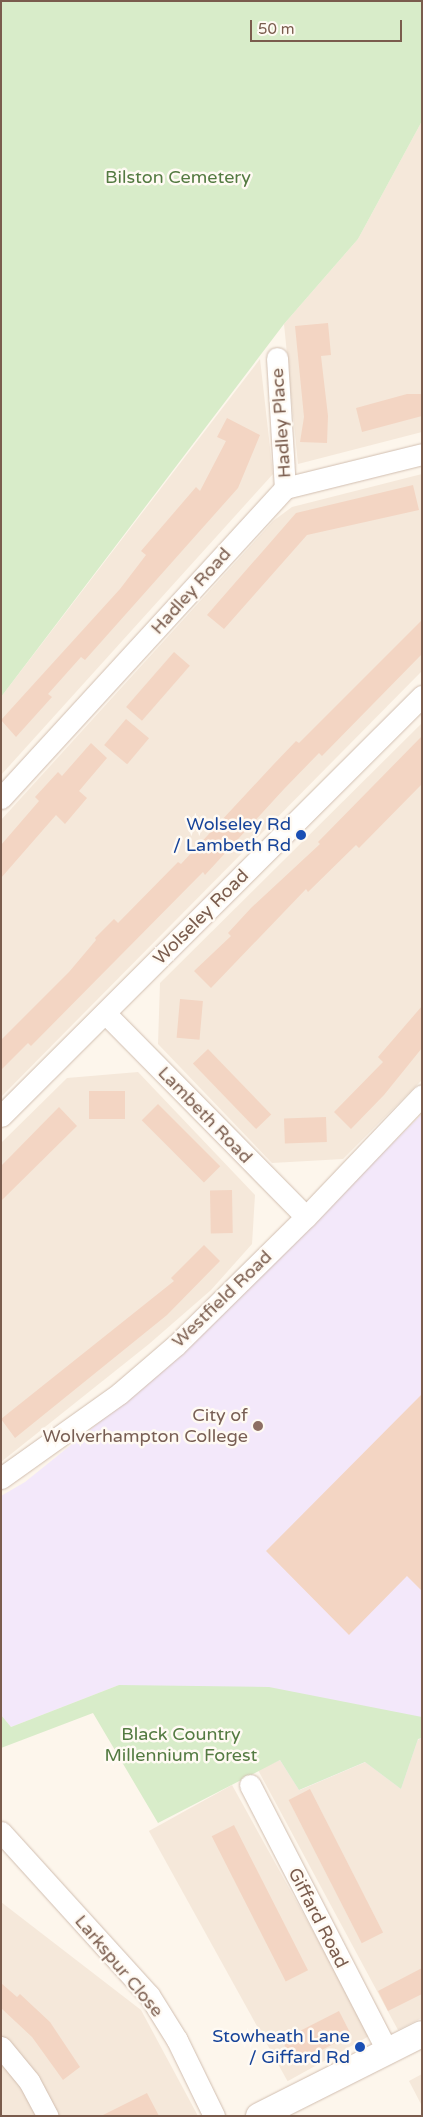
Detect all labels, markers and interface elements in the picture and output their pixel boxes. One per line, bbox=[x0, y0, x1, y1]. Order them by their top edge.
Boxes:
scale bar bbox=[253, 10, 406, 42]
text: 50 m bbox=[258, 20, 295, 38]
park label: Bilston Cemetery bbox=[105, 166, 251, 188]
street label: Hadley Place bbox=[266, 367, 296, 479]
street label: Hadley Road bbox=[146, 543, 236, 639]
place label: Wolseley Rd / Lambeth Rd bbox=[173, 814, 291, 856]
marker: Wolseley Rd / Lambeth Rd bbox=[295, 829, 307, 841]
street label: Wolseley Road bbox=[149, 865, 253, 969]
street label: Lambeth Road bbox=[153, 1062, 257, 1168]
street label: Westfield Road bbox=[168, 1246, 276, 1352]
place label: City of Wolverhampton College bbox=[43, 1405, 248, 1448]
marker: City of Wolverhampton College bbox=[252, 1420, 264, 1432]
park label: Black Country Millennium Forest bbox=[105, 1724, 257, 1766]
street label: Giffard Road bbox=[283, 1864, 353, 1972]
street label: Larkspur Close bbox=[70, 1911, 168, 2021]
place label: Stowheath Lane / Giffard Rd bbox=[212, 2026, 350, 2068]
marker: Stowheath Lane / Giffard Rd bbox=[354, 2041, 366, 2053]

